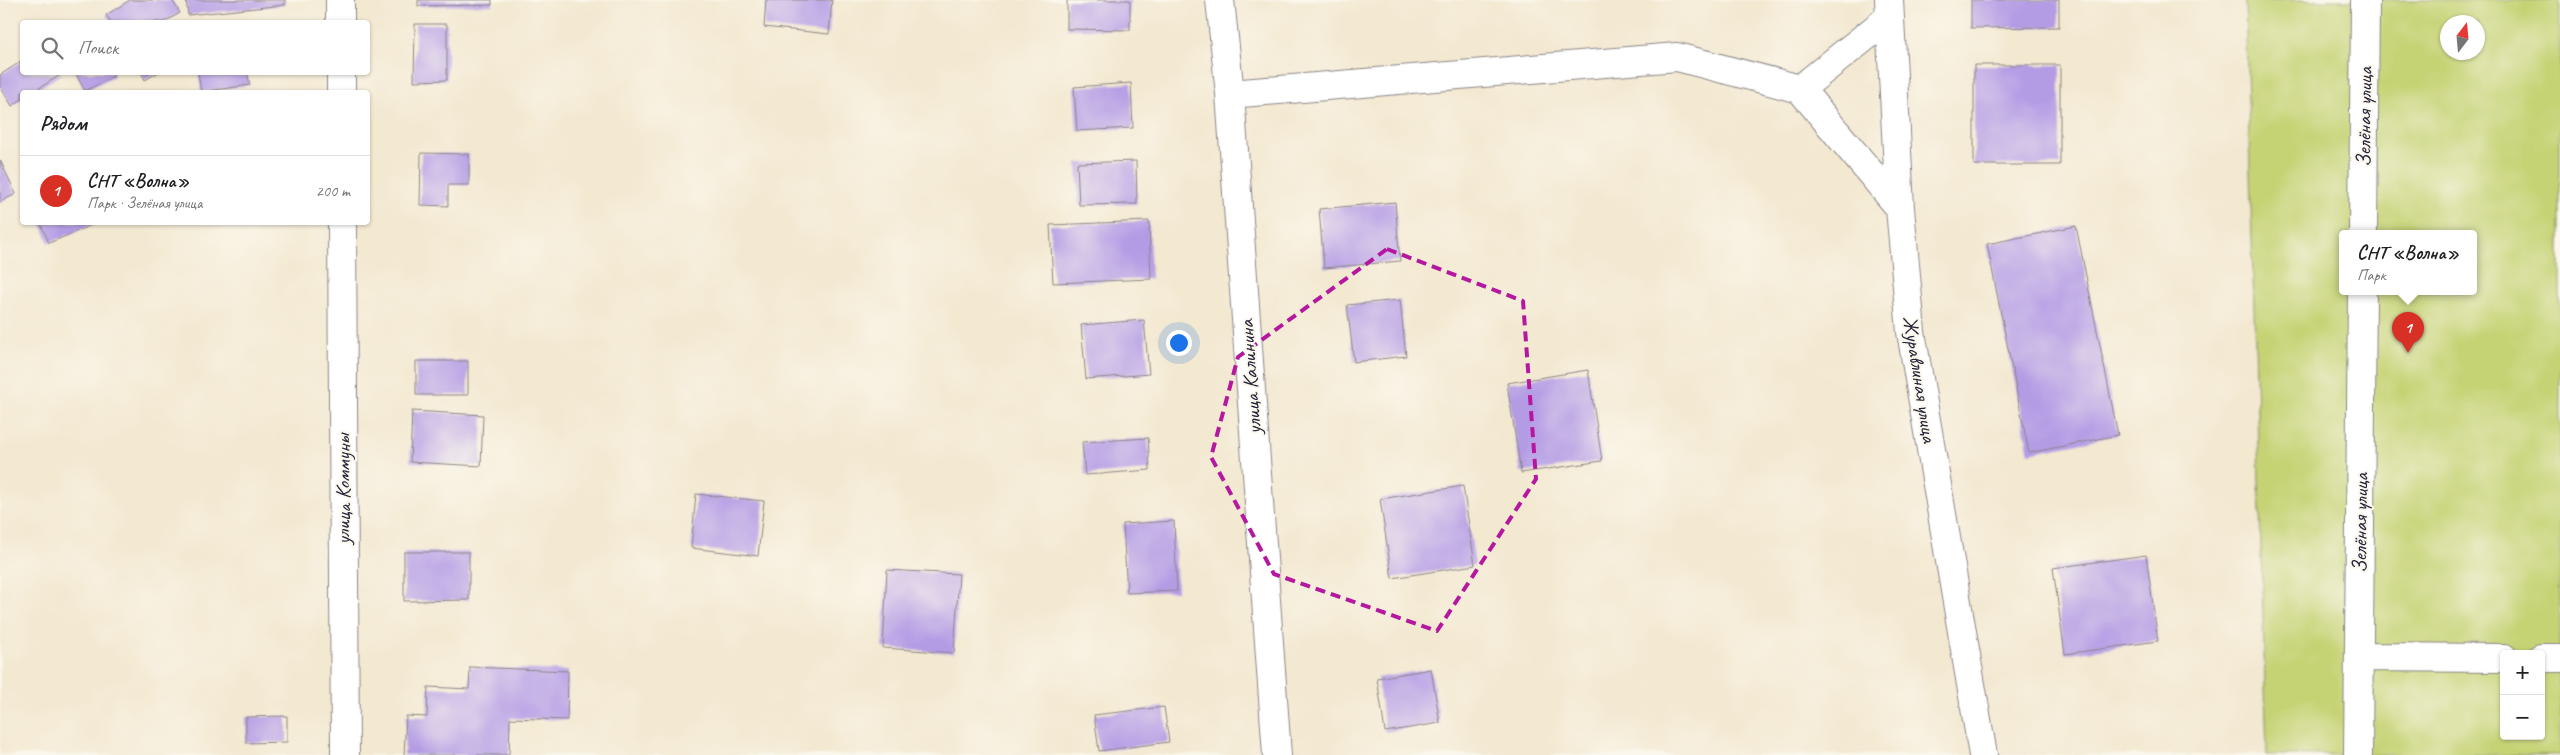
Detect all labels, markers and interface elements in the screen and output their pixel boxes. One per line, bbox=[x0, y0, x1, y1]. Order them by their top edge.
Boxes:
north arrow bbox=[2440, 15, 2485, 60]
search box bbox=[20, 20, 370, 75]
icon: search bbox=[38, 34, 66, 62]
text: Поиск bbox=[78, 36, 118, 60]
street label: Зелёная улица bbox=[2350, 65, 2378, 167]
text: Рядом bbox=[40, 110, 87, 136]
text: СНТ «Волна» bbox=[87, 169, 189, 193]
text: 1 bbox=[52, 181, 60, 201]
text: 200 m bbox=[316, 181, 350, 201]
text: Парк · Зелёная улица bbox=[87, 193, 202, 213]
popup bbox=[2339, 230, 2477, 295]
text: СНТ «Волна» bbox=[2357, 241, 2459, 265]
text: Парк bbox=[2357, 265, 2385, 285]
pin: 1 bbox=[2392, 312, 2424, 353]
street label: Журавлиная улица bbox=[1897, 314, 1943, 446]
street label: улица Калинина bbox=[1233, 317, 1267, 437]
your location bbox=[1166, 330, 1192, 356]
street label: улица Коммуны bbox=[330, 432, 356, 546]
street label: Зелёная улица bbox=[2346, 471, 2374, 573]
map controls bbox=[2500, 650, 2545, 740]
button: + bbox=[2500, 650, 2545, 695]
button: − bbox=[2500, 695, 2545, 740]

